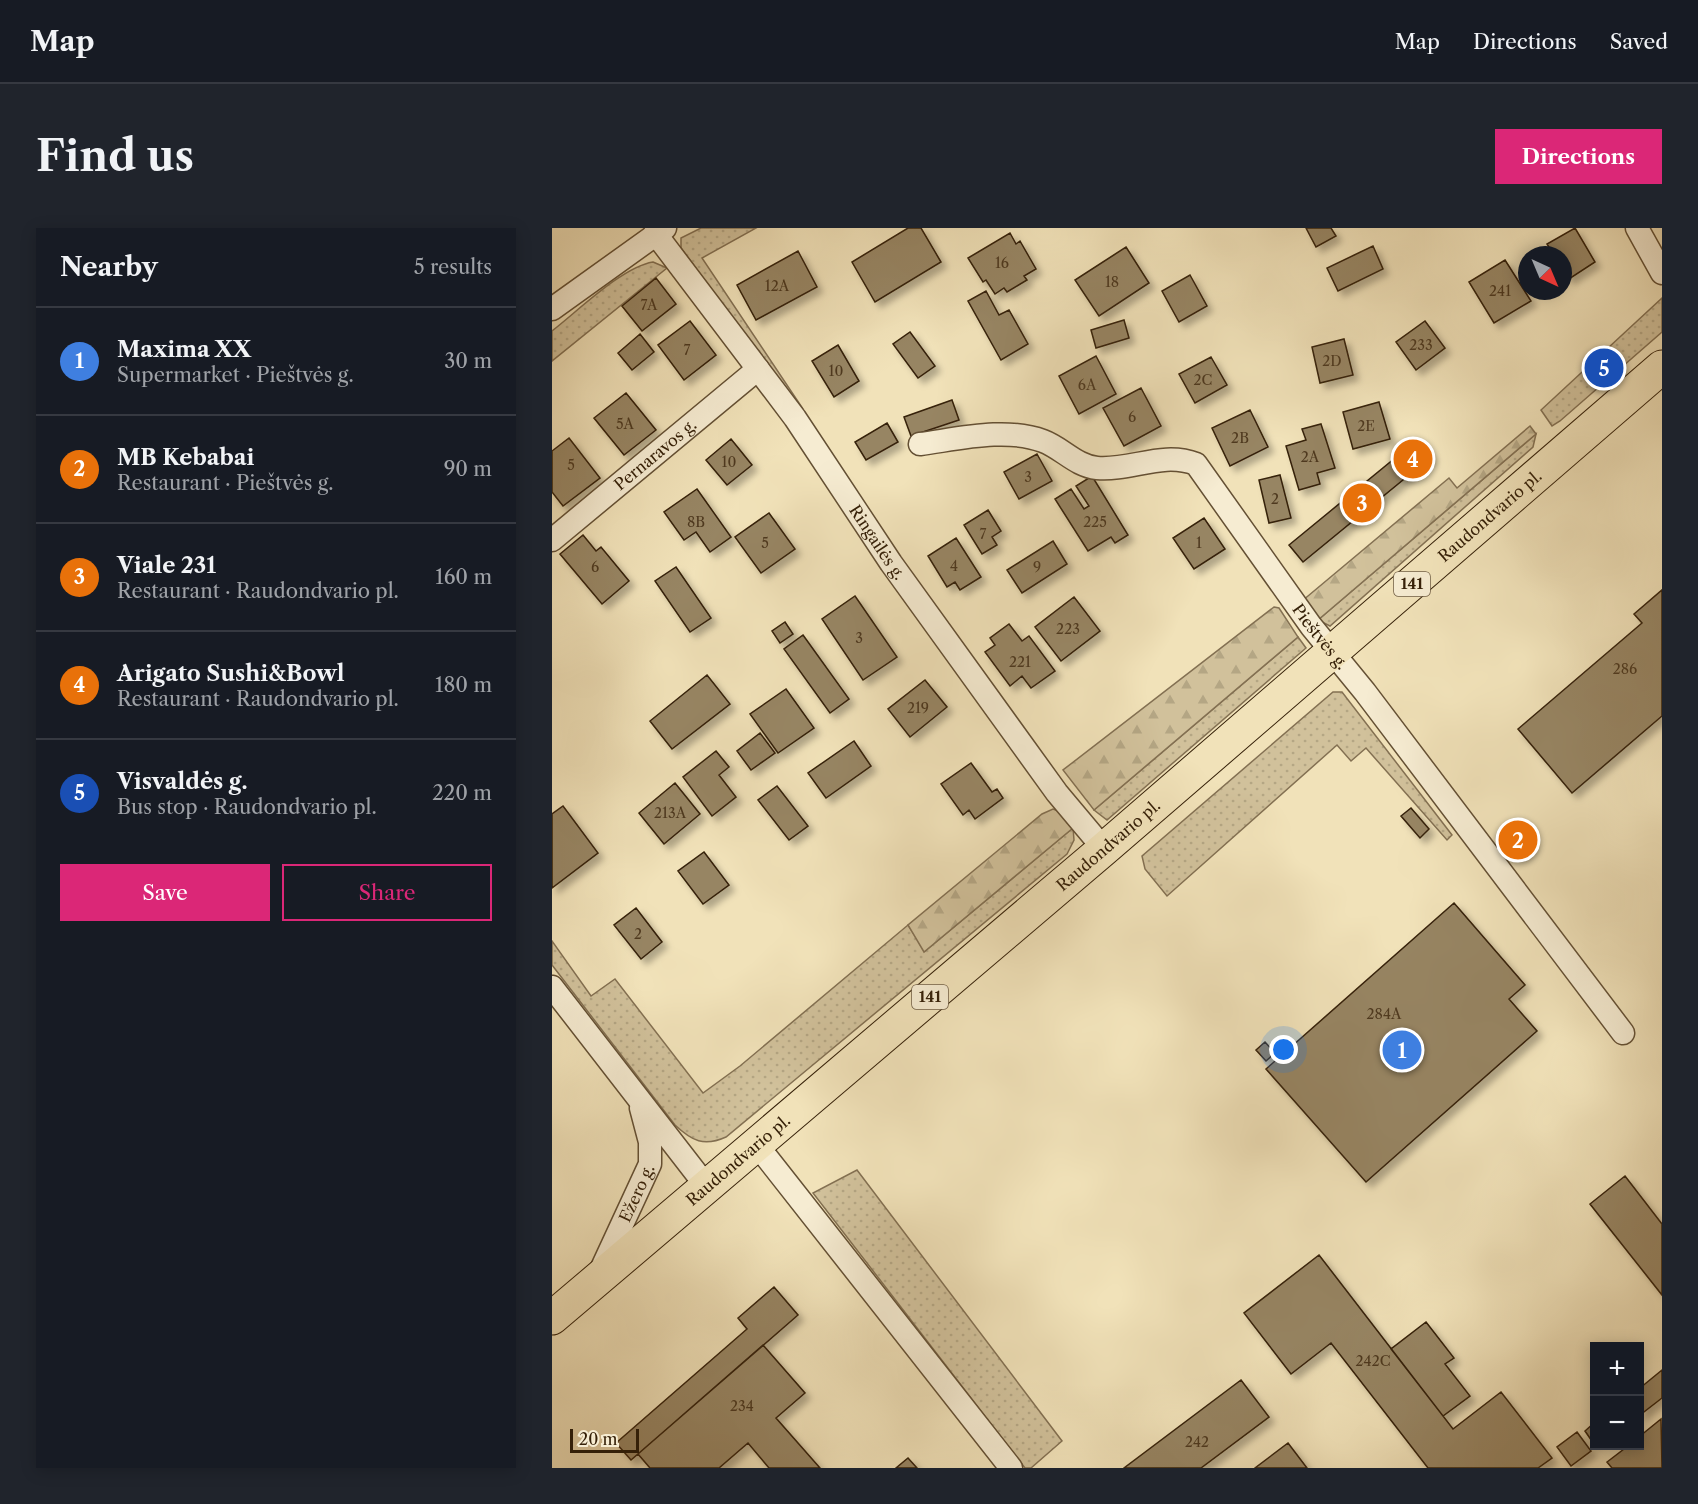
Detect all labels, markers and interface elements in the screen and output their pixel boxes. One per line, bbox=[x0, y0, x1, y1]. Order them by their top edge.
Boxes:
text: Map bbox=[30, 24, 94, 58]
text: Map bbox=[1395, 29, 1440, 54]
text: Directions bbox=[1473, 29, 1577, 54]
text: Saved bbox=[1610, 29, 1668, 54]
button: Directions bbox=[1495, 129, 1662, 184]
text: Find us bbox=[36, 130, 194, 182]
north arrow bbox=[1518, 246, 1572, 300]
text: Nearby bbox=[60, 251, 158, 283]
house number: 16 bbox=[995, 254, 1009, 272]
text: 5 results bbox=[414, 255, 492, 279]
house number: 18 bbox=[1105, 273, 1119, 291]
house number: 12A bbox=[765, 277, 790, 295]
house number: 241 bbox=[1489, 282, 1511, 300]
house number: 7A bbox=[641, 296, 658, 314]
text: Maxima XX bbox=[117, 336, 251, 363]
house number: 233 bbox=[1409, 336, 1433, 354]
house number: 7 bbox=[684, 341, 691, 359]
pin: 5 bbox=[1584, 346, 1624, 390]
text: 1 bbox=[75, 349, 84, 373]
text: 30 m bbox=[444, 349, 492, 373]
house number: 2D bbox=[1322, 352, 1342, 370]
house number: 10 bbox=[829, 362, 843, 380]
text: Supermarket · Pieštvės g. bbox=[117, 363, 354, 387]
house number: 2C bbox=[1194, 371, 1212, 389]
house number: 6A bbox=[1078, 376, 1097, 394]
house number: 6 bbox=[1128, 408, 1136, 426]
street label: Pernaravos g. bbox=[610, 414, 700, 494]
house number: 5A bbox=[616, 415, 635, 433]
house number: 2E bbox=[1357, 417, 1375, 435]
house number: 2B bbox=[1231, 429, 1249, 447]
pin: 4 bbox=[1394, 436, 1432, 482]
text: MB Kebabai bbox=[117, 444, 254, 471]
house number: 2A bbox=[1301, 448, 1320, 466]
house number: 10 bbox=[722, 453, 736, 471]
house number: 5 bbox=[567, 456, 575, 474]
text: 2 bbox=[74, 457, 85, 481]
text: 90 m bbox=[444, 457, 492, 481]
street label: Raudondvario pl. bbox=[1434, 466, 1546, 566]
house number: 3 bbox=[1024, 468, 1032, 486]
text: Restaurant · Pieštvės g. bbox=[117, 471, 333, 495]
pin: 3 bbox=[1342, 480, 1382, 526]
house number: 2 bbox=[1271, 490, 1279, 508]
street label: Ringailės g. bbox=[845, 501, 910, 584]
house number: 8B bbox=[687, 513, 705, 531]
house number: 225 bbox=[1083, 513, 1107, 531]
house number: 7 bbox=[980, 525, 987, 543]
house number: 5 bbox=[761, 534, 769, 552]
house number: 1 bbox=[1196, 534, 1202, 552]
text: Viale 231 bbox=[117, 552, 216, 579]
house number: 4 bbox=[950, 557, 958, 575]
house number: 6 bbox=[591, 558, 599, 576]
house number: 9 bbox=[1033, 558, 1041, 576]
text: 3 bbox=[74, 565, 85, 589]
text: 160 m bbox=[435, 565, 492, 589]
road number: 141 bbox=[1394, 572, 1430, 596]
text: Restaurant · Raudondvario pl. bbox=[117, 579, 399, 603]
street label: Pieštvės g. bbox=[1288, 600, 1352, 673]
house number: 223 bbox=[1056, 620, 1080, 638]
house number: 3 bbox=[855, 629, 863, 647]
house number: 221 bbox=[1009, 653, 1031, 671]
text: Arigato Sushi&Bowl bbox=[117, 660, 344, 687]
house number: 286 bbox=[1613, 660, 1637, 678]
text: 4 bbox=[74, 673, 85, 697]
text: 180 m bbox=[435, 673, 492, 697]
text: Restaurant · Raudondvario pl. bbox=[117, 687, 399, 711]
house number: 219 bbox=[907, 699, 929, 717]
text: Visvaldės g. bbox=[117, 768, 248, 795]
text: 5 bbox=[74, 781, 85, 805]
text: 220 m bbox=[432, 781, 492, 805]
text: Bus stop · Raudondvario pl. bbox=[117, 795, 377, 819]
street label: Raudondvario pl. bbox=[1052, 795, 1164, 895]
house number: 213A bbox=[654, 804, 687, 822]
pin: 2 bbox=[1498, 818, 1538, 862]
button: Save bbox=[60, 864, 270, 921]
button: Share bbox=[282, 864, 492, 921]
house number: 2 bbox=[634, 925, 642, 943]
road number: 141 bbox=[912, 985, 948, 1009]
house number: 284A bbox=[1367, 1005, 1402, 1023]
pin: 1 bbox=[1382, 1028, 1422, 1072]
your location bbox=[1269, 1035, 1298, 1064]
street label: Raudondvario pl. bbox=[682, 1110, 794, 1210]
street label: Ežero g. bbox=[615, 1161, 659, 1225]
map controls bbox=[1590, 1342, 1644, 1450]
button: + bbox=[1590, 1342, 1644, 1396]
house number: 242C bbox=[1356, 1352, 1391, 1370]
button: − bbox=[1590, 1396, 1644, 1450]
house number: 234 bbox=[730, 1397, 754, 1415]
scale bar bbox=[570, 1426, 639, 1454]
text: 20 m bbox=[579, 1429, 618, 1449]
house number: 242 bbox=[1185, 1433, 1209, 1451]

